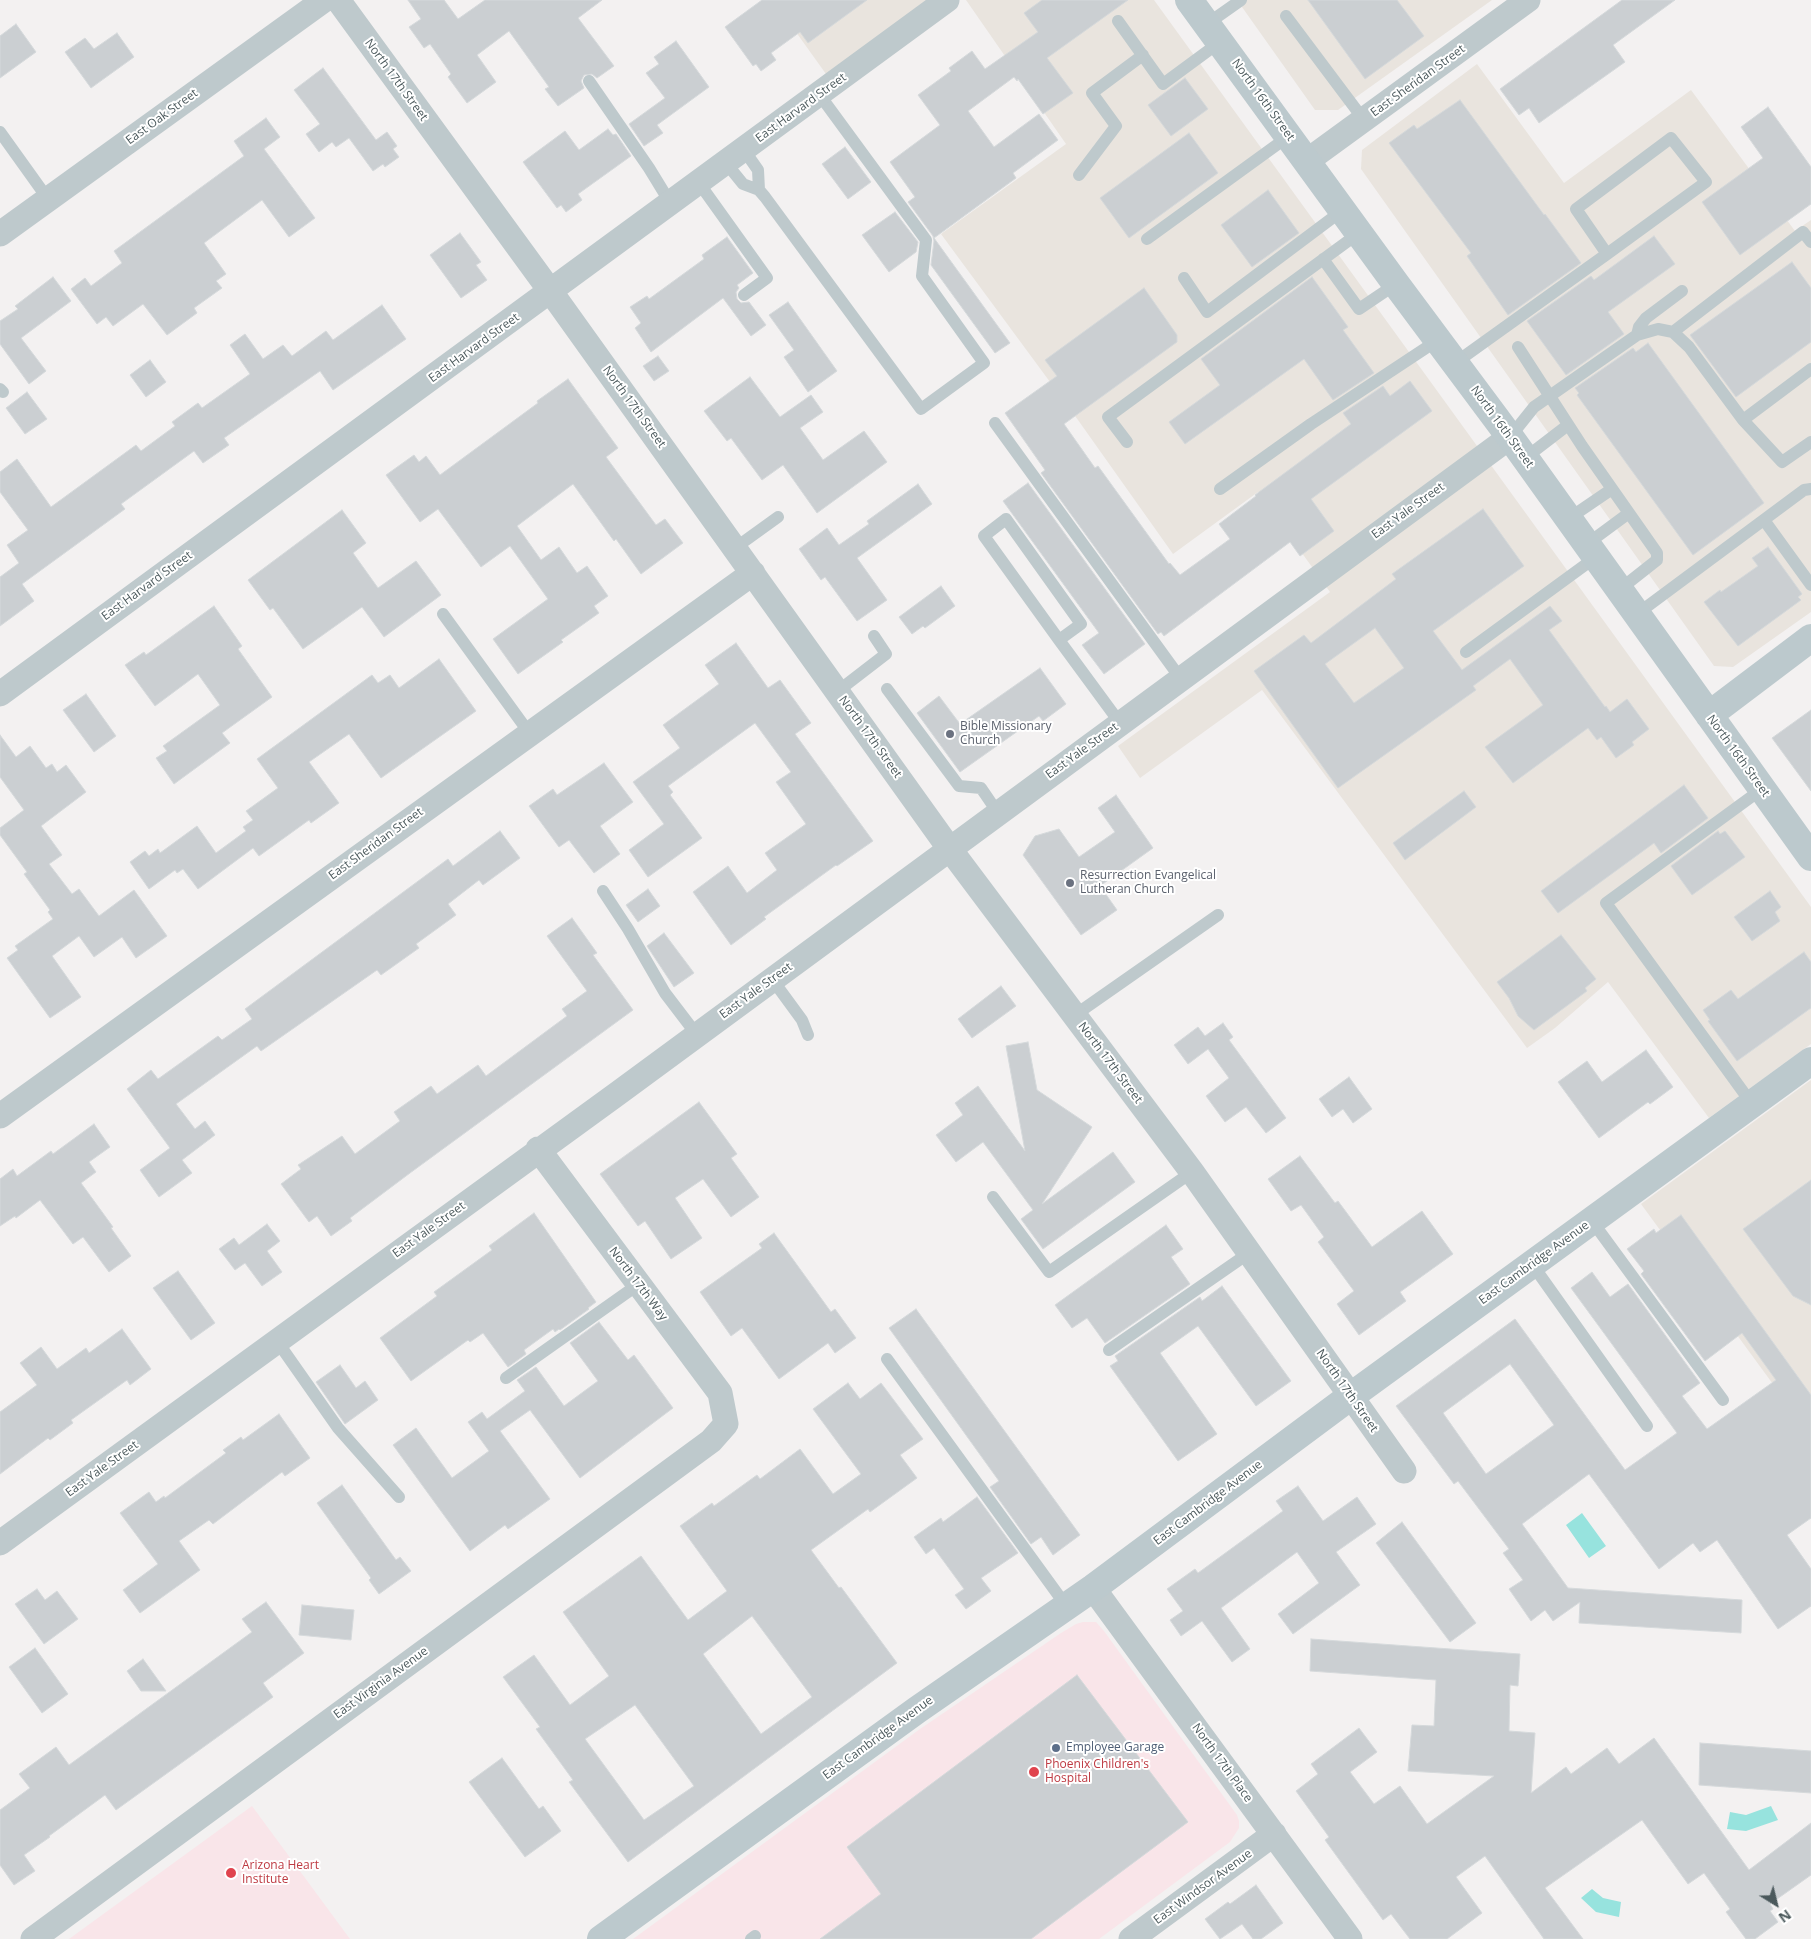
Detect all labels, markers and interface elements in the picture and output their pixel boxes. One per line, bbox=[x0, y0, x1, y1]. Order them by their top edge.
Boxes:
street label: North 17th Street bbox=[361, 36, 431, 124]
street label: East Sheridan Street bbox=[1368, 42, 1468, 120]
street label: North 16th Street bbox=[1228, 56, 1298, 144]
street label: East Harvard Street bbox=[753, 70, 849, 146]
street label: East Oak Street bbox=[123, 86, 201, 148]
street label: East Harvard Street bbox=[426, 310, 522, 386]
street label: North 17th Street bbox=[599, 363, 669, 451]
street label: North 16th Street bbox=[1467, 383, 1537, 471]
street label: East Yale Street bbox=[1369, 480, 1447, 542]
street label: East Harvard Street bbox=[99, 548, 195, 624]
street label: North 17th Street bbox=[835, 693, 905, 781]
street label: North 16th Street bbox=[1703, 712, 1773, 800]
place label: Bible Missionary Church bbox=[960, 720, 1051, 748]
street label: East Yale Street bbox=[1043, 720, 1121, 782]
marker: Bible Missionary Church bbox=[944, 728, 956, 740]
street label: East Sheridan Street bbox=[326, 805, 426, 883]
place label: Resurrection Evangelical Lutheran Church bbox=[1080, 869, 1216, 897]
marker: Resurrection Evangelical Lutheran Church bbox=[1064, 877, 1076, 889]
street label: East Yale Street bbox=[717, 960, 795, 1022]
street label: North 17th Street bbox=[1075, 1020, 1145, 1106]
street label: East Yale Street bbox=[390, 1199, 468, 1261]
street label: East Cambridge Avenue bbox=[1476, 1218, 1592, 1308]
street label: North 17th Way bbox=[606, 1244, 670, 1324]
street label: North 17th Street bbox=[1313, 1347, 1381, 1435]
street label: East Yale Street bbox=[63, 1438, 141, 1500]
street label: East Cambridge Avenue bbox=[1151, 1457, 1265, 1549]
street label: East Virginia Avenue bbox=[331, 1644, 431, 1722]
street label: East Cambridge Avenue bbox=[820, 1693, 936, 1783]
street label: North 17th Place bbox=[1189, 1721, 1255, 1805]
place label: Employee Garage bbox=[1066, 1741, 1164, 1755]
marker: Employee Garage bbox=[1050, 1742, 1062, 1754]
place label: Phoenix Children's Hospital bbox=[1045, 1758, 1149, 1786]
marker: Phoenix Children's Hospital bbox=[1027, 1765, 1041, 1779]
street label: East Windsor Avenue bbox=[1151, 1846, 1255, 1928]
place label: Arizona Heart Institute bbox=[242, 1859, 319, 1887]
marker: Arizona Heart Institute bbox=[224, 1866, 238, 1880]
north arrow bbox=[1751, 1879, 1801, 1929]
text: N bbox=[1775, 1906, 1795, 1928]

